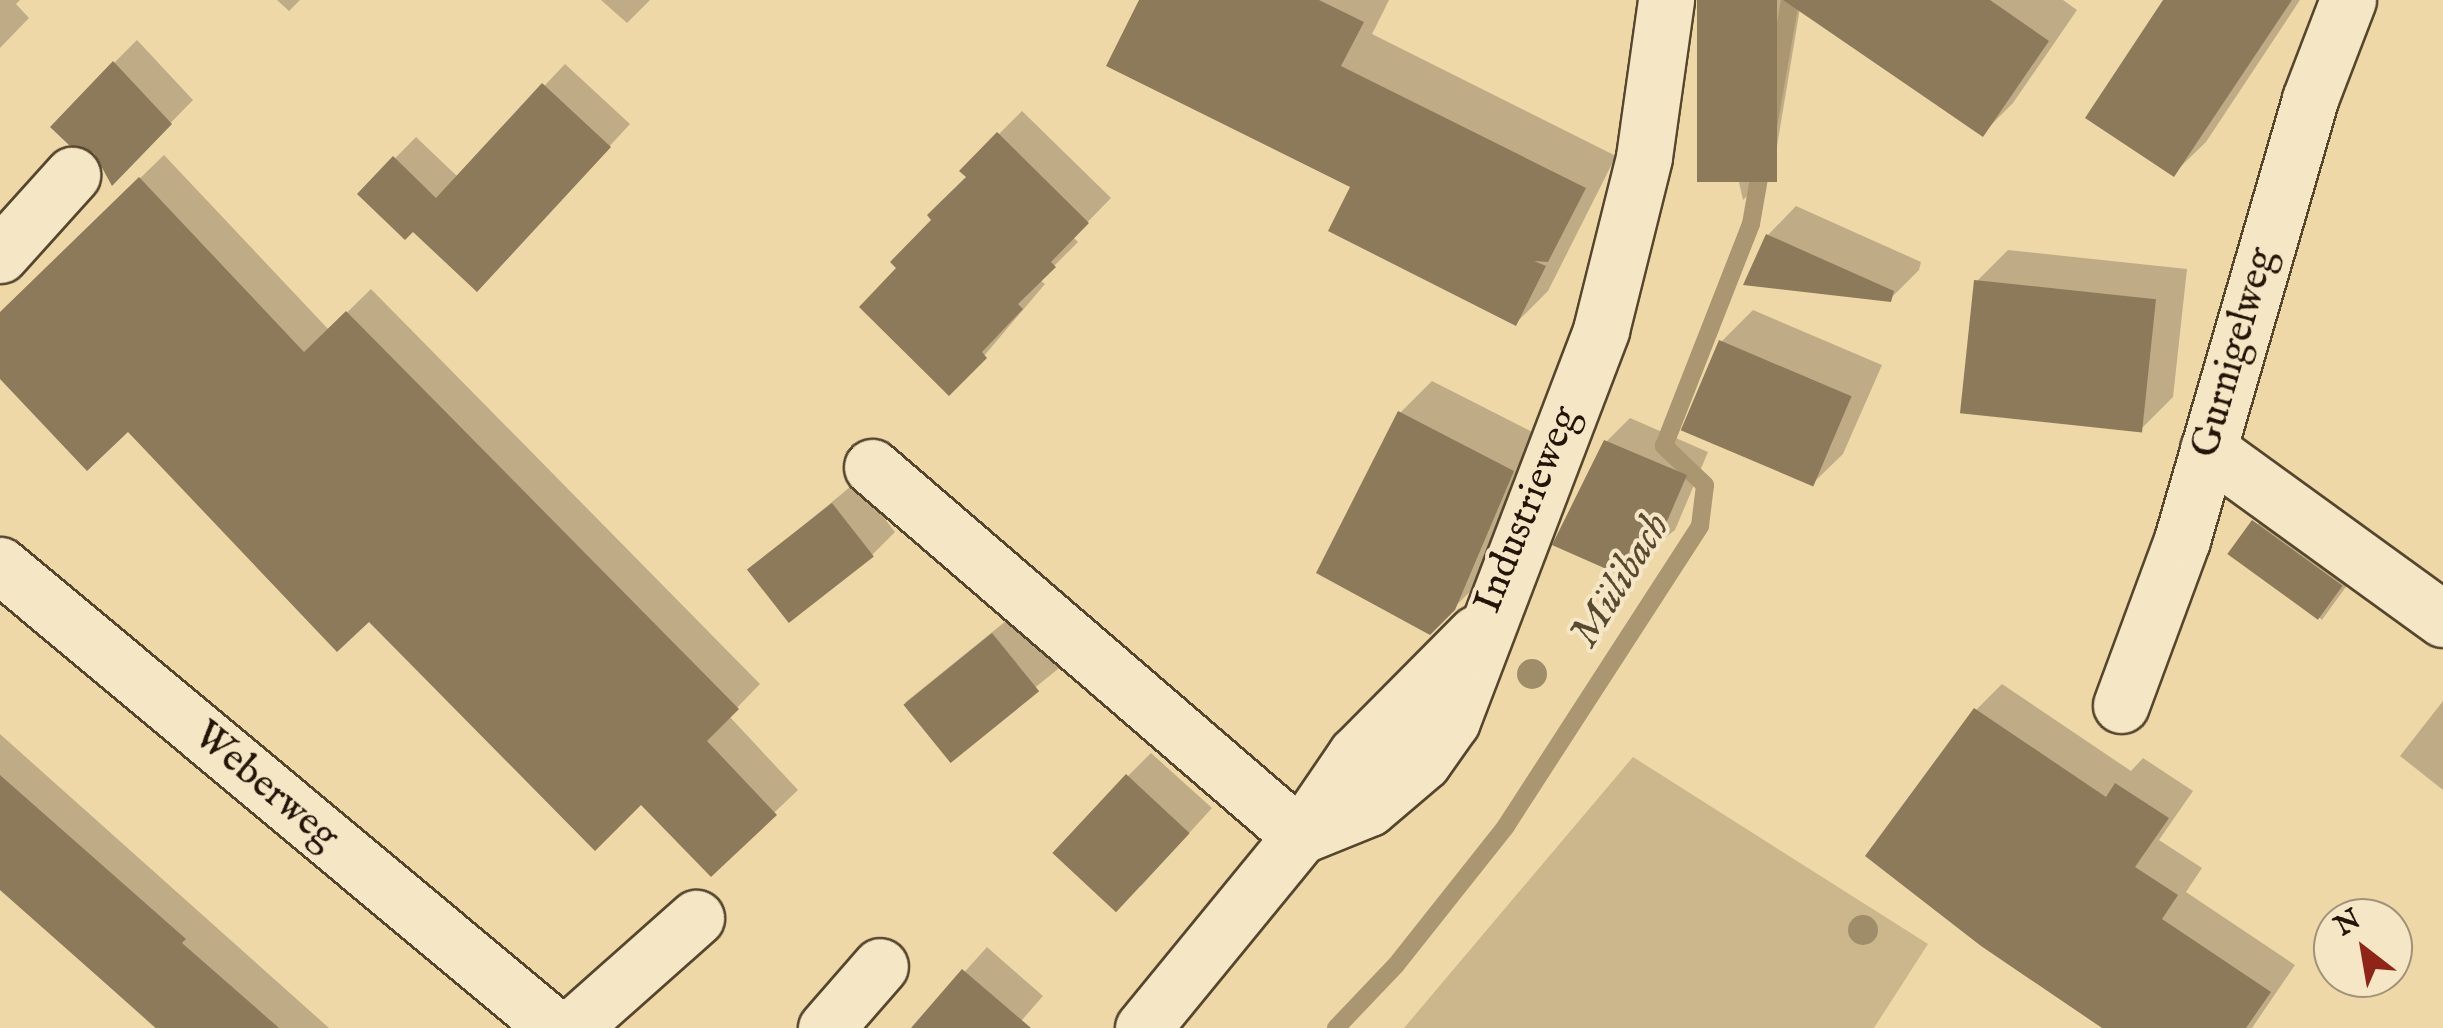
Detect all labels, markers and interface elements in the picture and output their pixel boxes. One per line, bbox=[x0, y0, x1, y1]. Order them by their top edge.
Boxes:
street label: Gurnigelweg bbox=[2182, 243, 2288, 463]
street label: Industrieweg bbox=[1465, 400, 1591, 620]
water label: Mülibach bbox=[1560, 505, 1682, 657]
street label: Weberweg bbox=[182, 712, 348, 862]
north arrow bbox=[2313, 898, 2413, 998]
text: N bbox=[2329, 902, 2368, 945]

